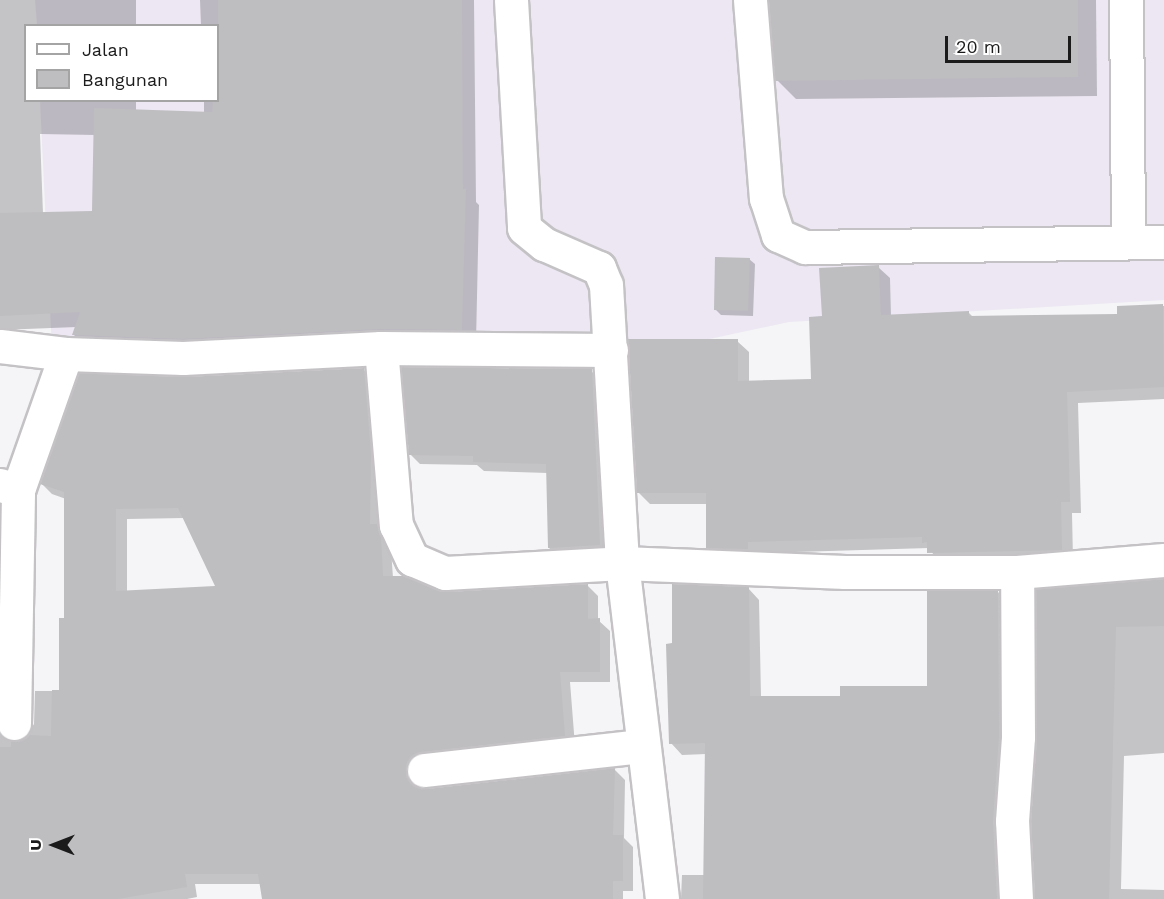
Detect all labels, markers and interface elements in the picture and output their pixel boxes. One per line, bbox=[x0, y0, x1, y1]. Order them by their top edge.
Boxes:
legend bbox=[24, 24, 219, 102]
scale bar bbox=[948, 24, 1074, 62]
text: 20 m bbox=[956, 36, 1001, 57]
text: Jalan bbox=[82, 39, 129, 60]
text: Bangunan bbox=[82, 69, 168, 90]
north arrow bbox=[24, 815, 84, 875]
text: U bbox=[26, 839, 45, 851]

